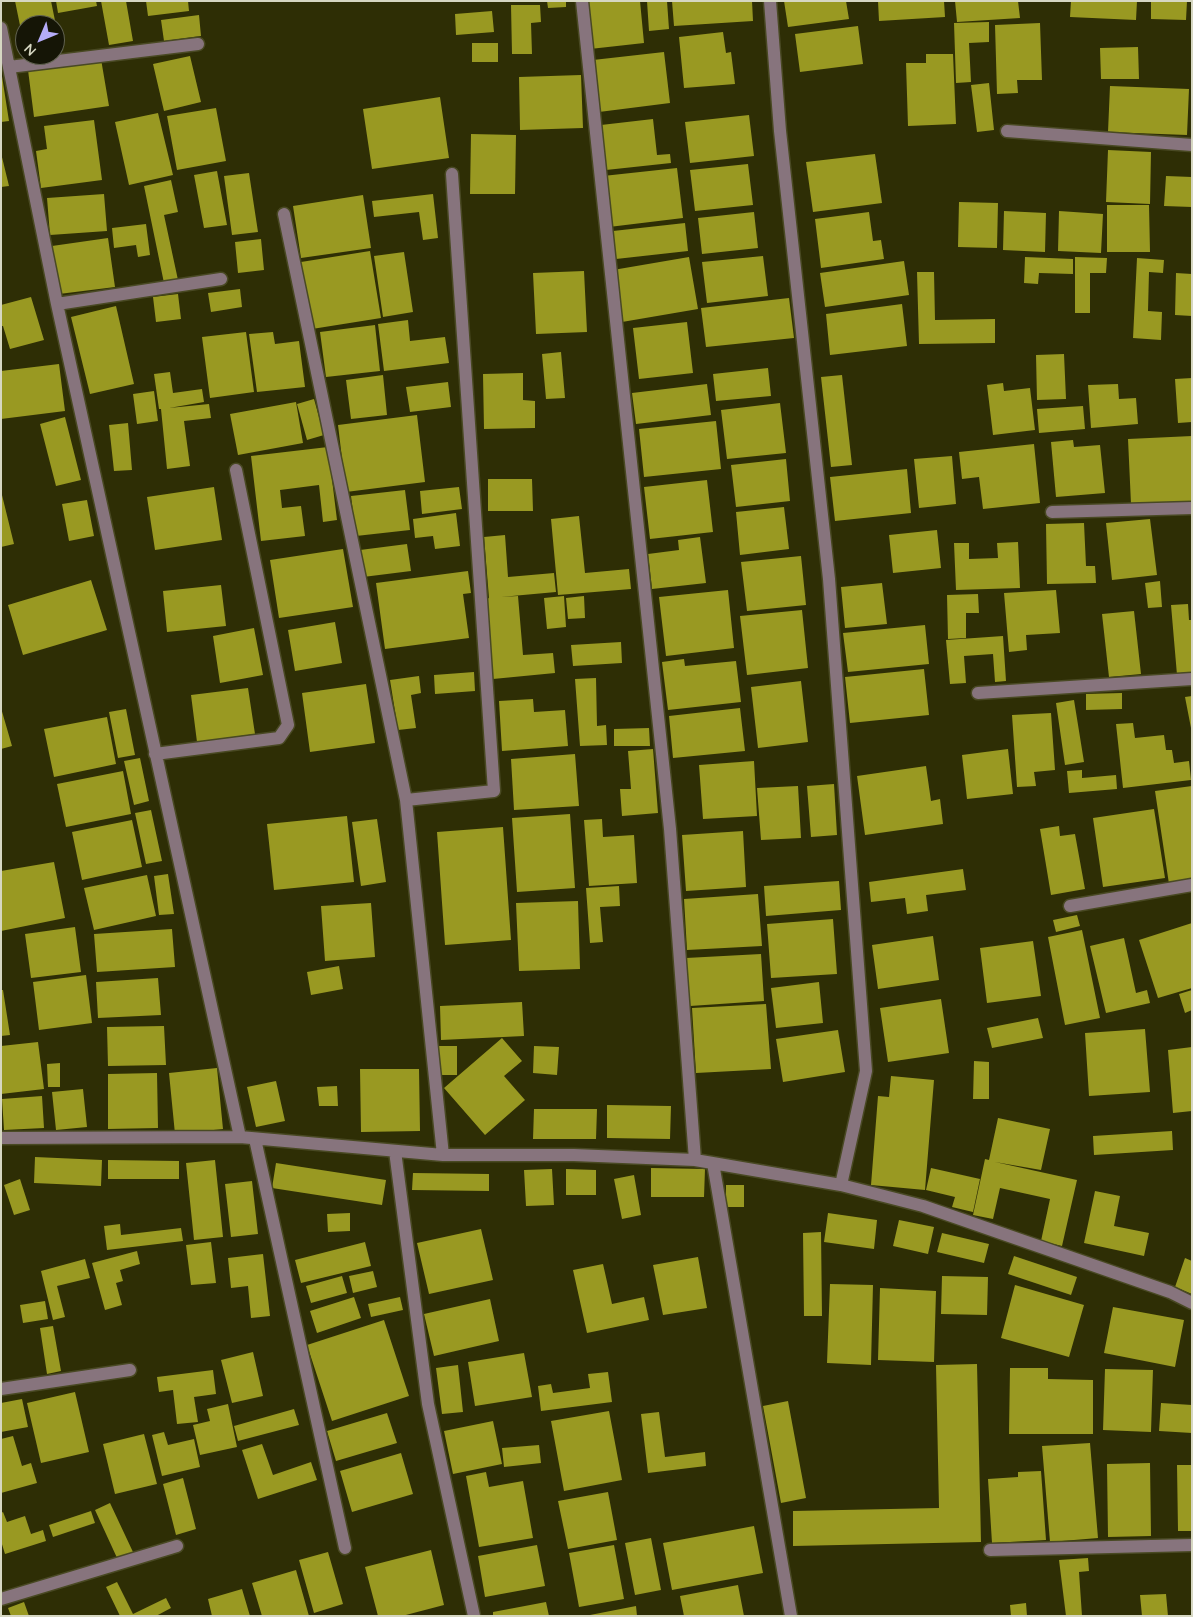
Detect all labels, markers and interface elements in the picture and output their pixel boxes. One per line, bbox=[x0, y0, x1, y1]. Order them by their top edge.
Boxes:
north arrow bbox=[15, 15, 65, 65]
text: N bbox=[20, 40, 40, 60]

